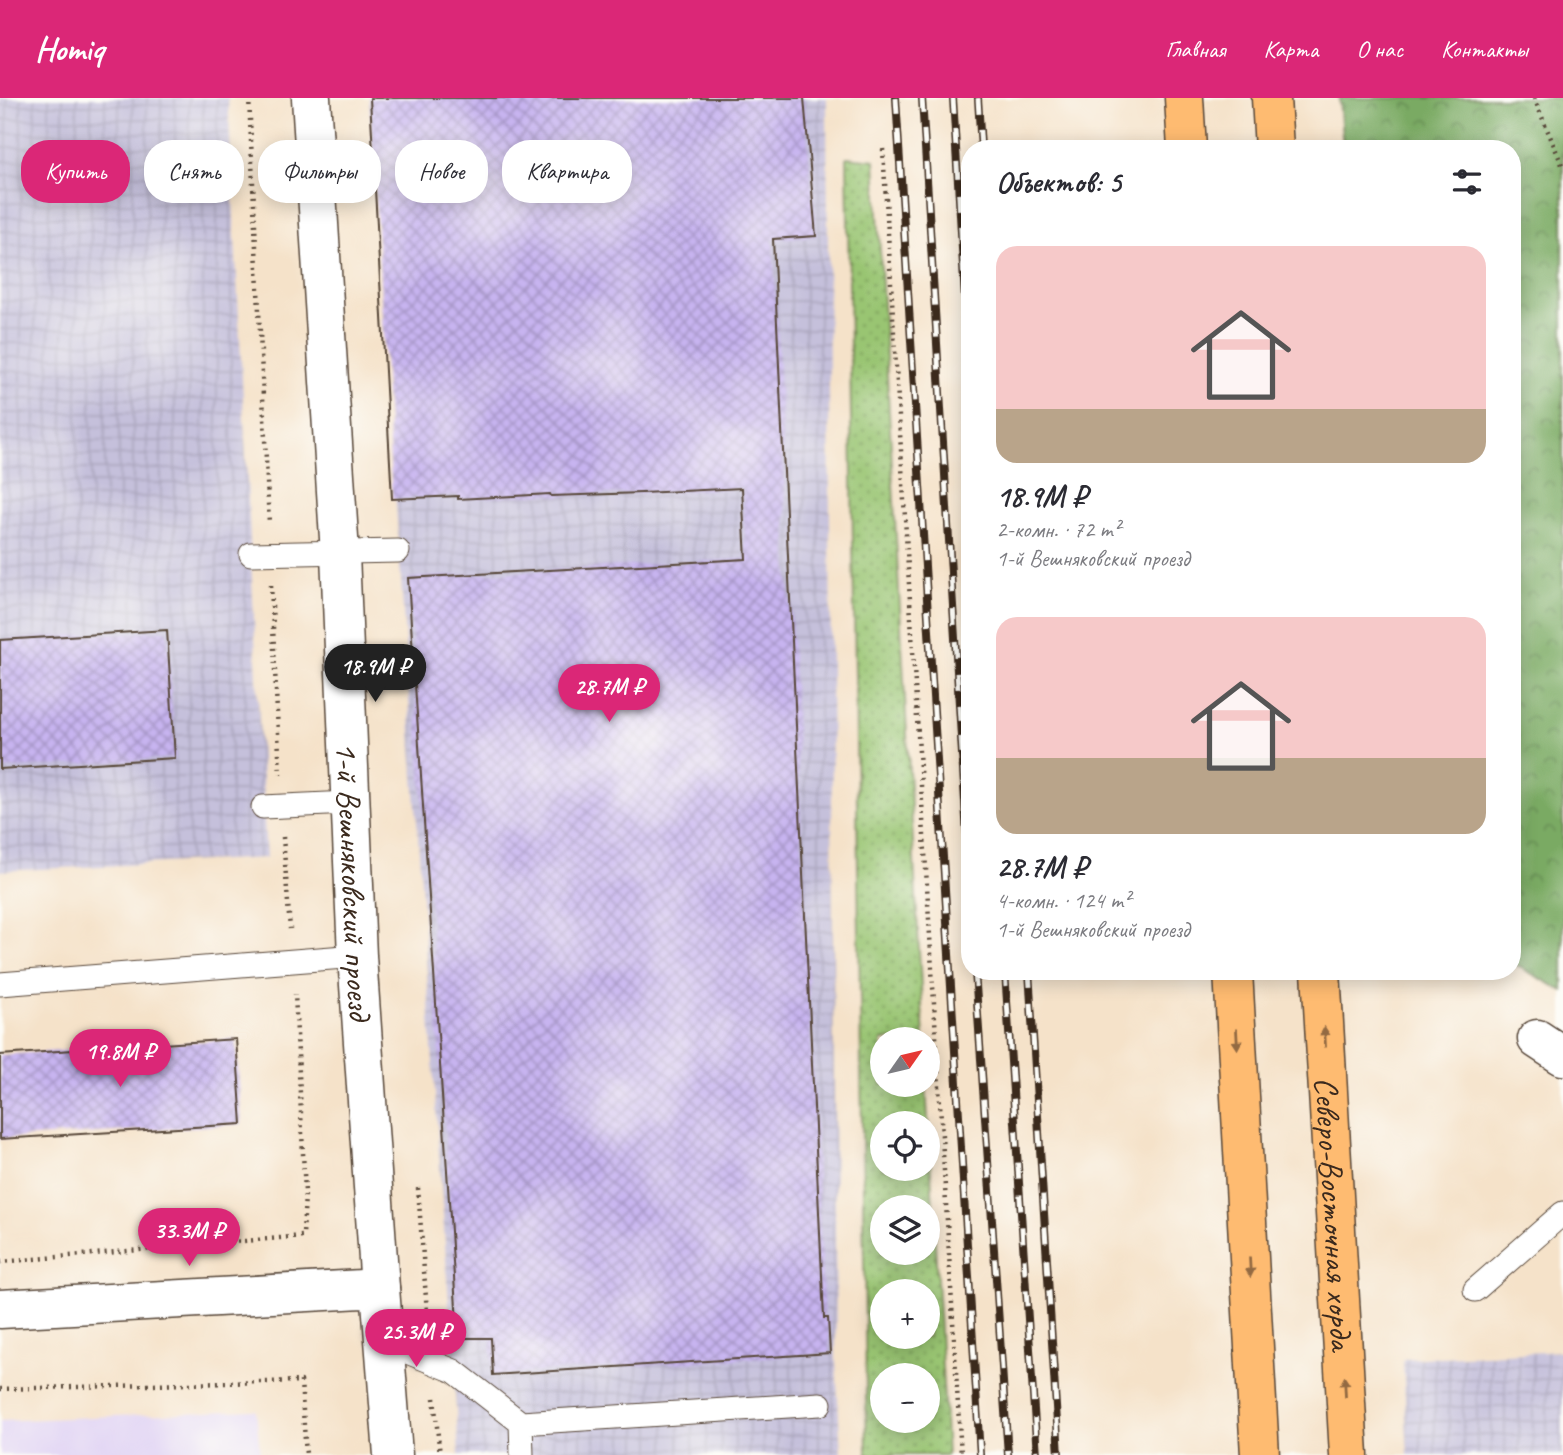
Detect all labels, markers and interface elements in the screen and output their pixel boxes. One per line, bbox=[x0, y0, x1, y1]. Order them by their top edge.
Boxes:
text: Homiq bbox=[35, 28, 104, 70]
text: Главная bbox=[1165, 34, 1226, 64]
text: Карта bbox=[1264, 34, 1318, 64]
text: О нас bbox=[1356, 34, 1403, 64]
text: Контакты bbox=[1441, 34, 1528, 64]
chip: Купить bbox=[21, 140, 130, 203]
chip: Снять bbox=[144, 140, 244, 203]
chip: Фильтры bbox=[258, 140, 381, 203]
chip: Новое bbox=[395, 140, 488, 203]
chip: Квартира bbox=[502, 140, 632, 203]
text: Объектов: 5 bbox=[996, 163, 1121, 201]
icon: filters bbox=[1448, 163, 1486, 201]
icon: home bbox=[1178, 292, 1304, 418]
text: 18.9M ₽ bbox=[996, 477, 1087, 515]
text: 2-комн. · 72 m² bbox=[996, 515, 1120, 544]
text: 1-й Вешняковский проезд bbox=[996, 544, 1190, 573]
pin: 18.9M ₽ bbox=[310, 644, 440, 704]
text: 18.9M ₽ bbox=[340, 652, 410, 681]
icon: home bbox=[1178, 663, 1304, 789]
pin: 28.7M ₽ bbox=[544, 664, 674, 724]
text: 28.7M ₽ bbox=[574, 672, 644, 701]
street label: 1-й Вешняковский проезд bbox=[326, 741, 382, 1024]
text: 28.7M ₽ bbox=[996, 848, 1087, 886]
text: 4-комн. · 124 m² bbox=[996, 886, 1130, 915]
text: 1-й Вешняковский проезд bbox=[996, 915, 1190, 944]
one-way arrow bbox=[1319, 1026, 1330, 1048]
north arrow bbox=[870, 1027, 940, 1097]
map controls bbox=[870, 1027, 940, 1433]
one-way arrow bbox=[1232, 1029, 1243, 1051]
pin: 19.8M ₽ bbox=[55, 1030, 185, 1089]
text: 19.8M ₽ bbox=[85, 1037, 155, 1066]
street label: Северо-Восточная хорда bbox=[1305, 1076, 1363, 1354]
button: locate bbox=[870, 1111, 940, 1181]
button: layers bbox=[870, 1195, 940, 1265]
pin: 33.3M ₽ bbox=[124, 1208, 254, 1268]
text: 33.3M ₽ bbox=[154, 1216, 224, 1245]
one-way arrow bbox=[1245, 1256, 1256, 1278]
button: + bbox=[870, 1279, 940, 1349]
pin: 25.3M ₽ bbox=[351, 1310, 481, 1369]
text: 25.3M ₽ bbox=[381, 1317, 451, 1346]
button: − bbox=[870, 1363, 940, 1433]
one-way arrow bbox=[1339, 1376, 1350, 1398]

